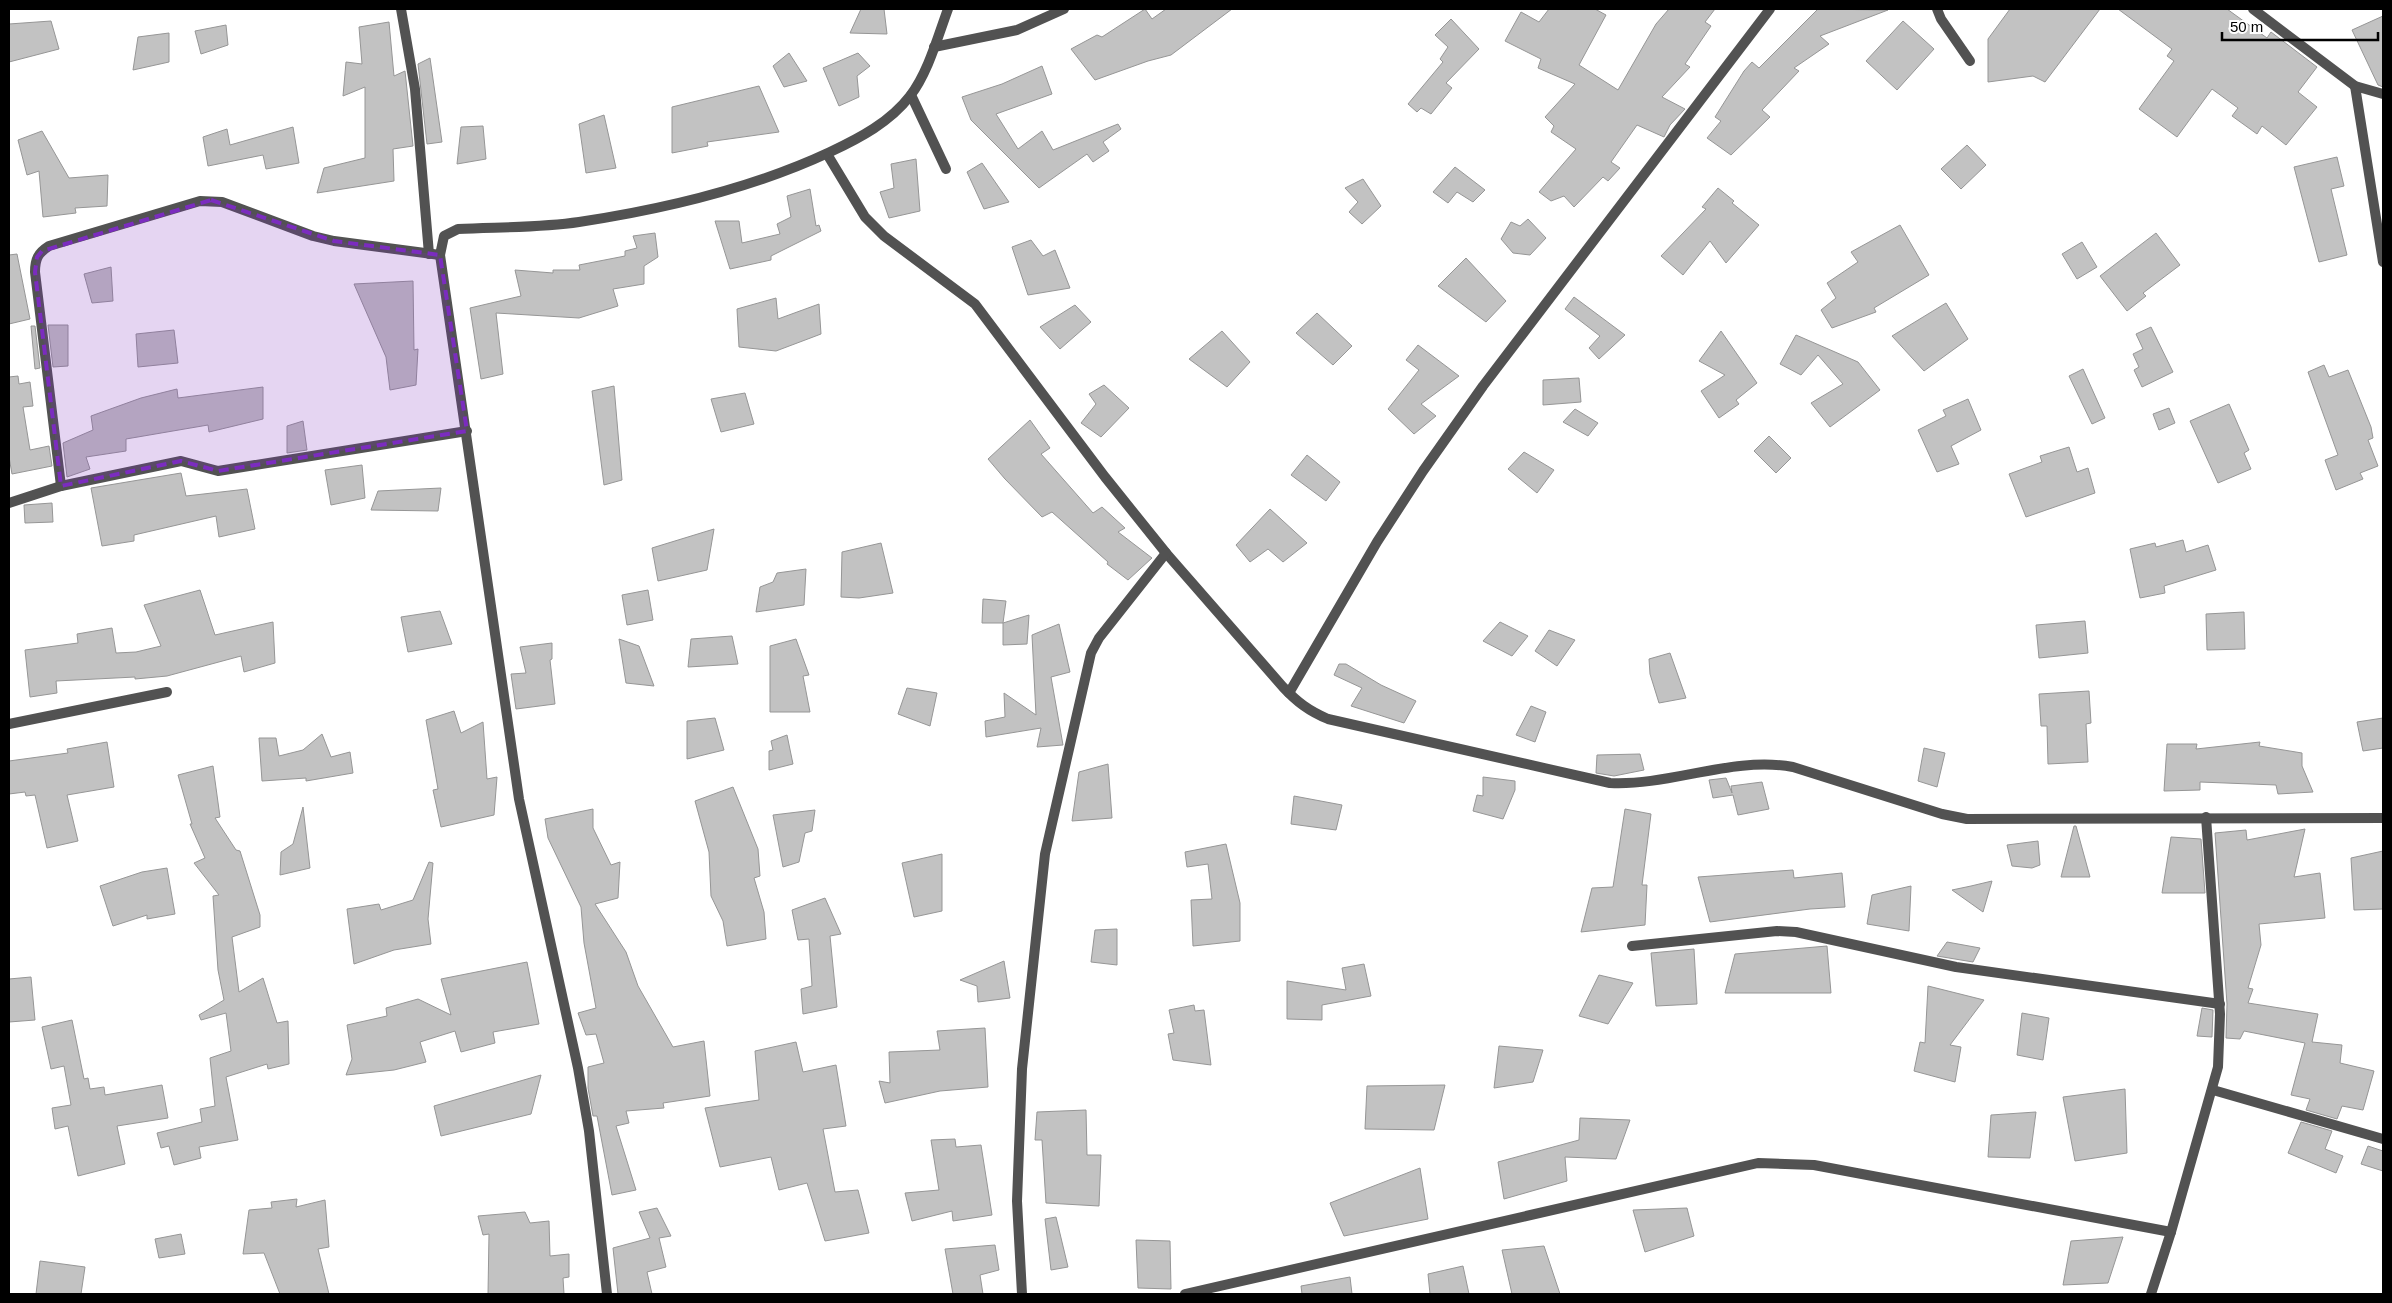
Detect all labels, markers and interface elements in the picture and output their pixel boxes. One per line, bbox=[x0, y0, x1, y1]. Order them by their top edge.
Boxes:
scale bar bbox=[2222, 10, 2378, 42]
text: 50 m bbox=[2230, 18, 2263, 35]

